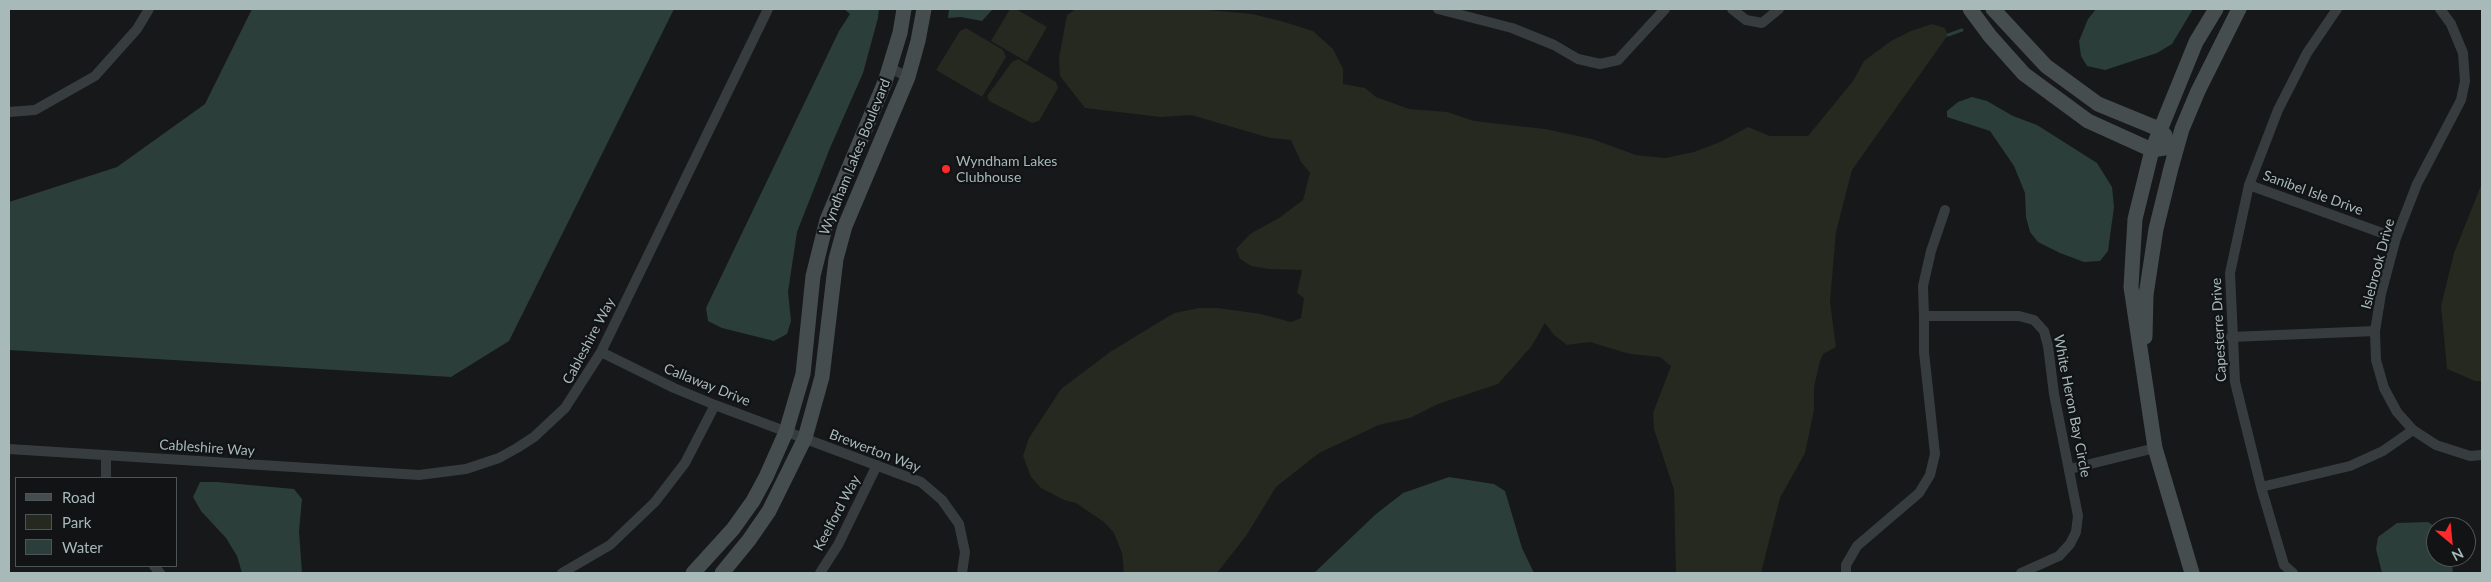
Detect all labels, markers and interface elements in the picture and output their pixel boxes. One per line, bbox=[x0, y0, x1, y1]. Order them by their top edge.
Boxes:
street label: Wyndham Lakes Boulevard bbox=[816, 77, 894, 237]
place label: Wyndham Lakes Clubhouse bbox=[956, 153, 1057, 186]
marker: Wyndham Lakes Clubhouse bbox=[940, 163, 952, 175]
street label: Sanibel Isle Drive bbox=[2261, 167, 2365, 219]
street label: Islebrook Drive bbox=[2358, 217, 2398, 311]
street label: Capesterre Drive bbox=[2208, 278, 2230, 382]
street label: Cableshire Way bbox=[559, 295, 619, 387]
street label: White Heron Bay Circle bbox=[2050, 333, 2094, 479]
street label: Callaway Drive bbox=[661, 360, 753, 410]
street label: Brewerton Way bbox=[827, 426, 923, 476]
street label: Cableshire Way bbox=[159, 436, 255, 460]
street label: Keelford Way bbox=[810, 472, 864, 554]
legend bbox=[15, 477, 178, 567]
text: Road bbox=[62, 488, 95, 506]
text: Park bbox=[62, 513, 91, 531]
north arrow bbox=[2426, 517, 2476, 567]
text: Water bbox=[62, 538, 103, 556]
text: N bbox=[2449, 545, 2467, 565]

